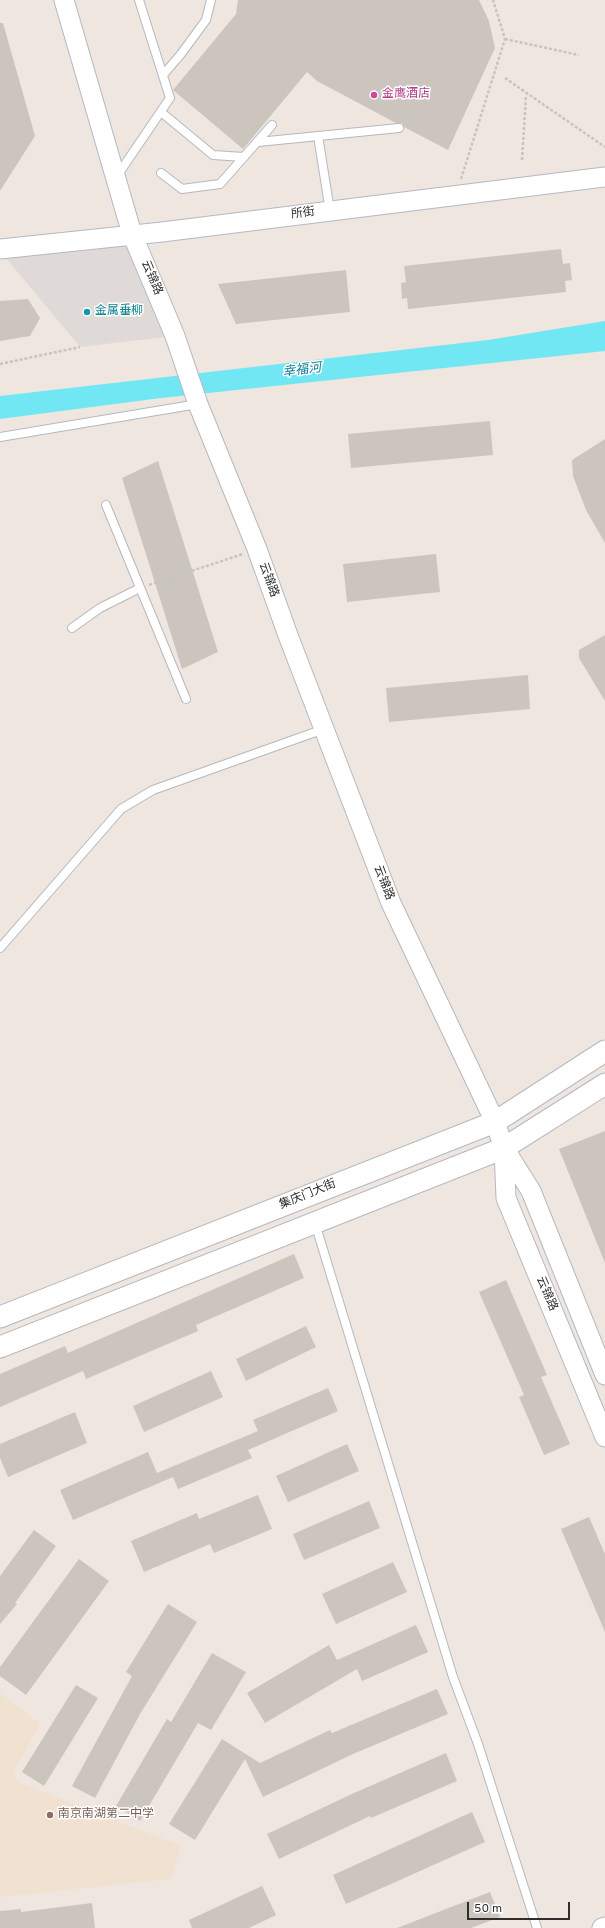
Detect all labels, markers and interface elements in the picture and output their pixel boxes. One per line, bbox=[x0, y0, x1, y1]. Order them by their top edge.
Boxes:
place label: 金鹰酒店 bbox=[382, 88, 430, 102]
marker: 金鹰酒店 bbox=[369, 90, 379, 100]
street label: 所街 bbox=[290, 205, 316, 223]
street label: 云锦路 bbox=[137, 259, 165, 297]
place label: 金属垂柳 bbox=[95, 305, 143, 319]
marker: 金属垂柳 bbox=[82, 307, 92, 317]
water label: 幸福河 bbox=[282, 361, 322, 381]
street label: 云锦路 bbox=[255, 561, 281, 599]
street label: 云锦路 bbox=[370, 864, 396, 902]
street label: 集庆门大街 bbox=[277, 1177, 339, 1213]
street label: 云锦路 bbox=[532, 1275, 560, 1313]
place label: 南京南湖第二中学 bbox=[58, 1808, 154, 1822]
marker: 南京南湖第二中学 bbox=[45, 1810, 55, 1820]
scale bar bbox=[469, 1894, 572, 1920]
text: 50 m bbox=[474, 1901, 502, 1917]

